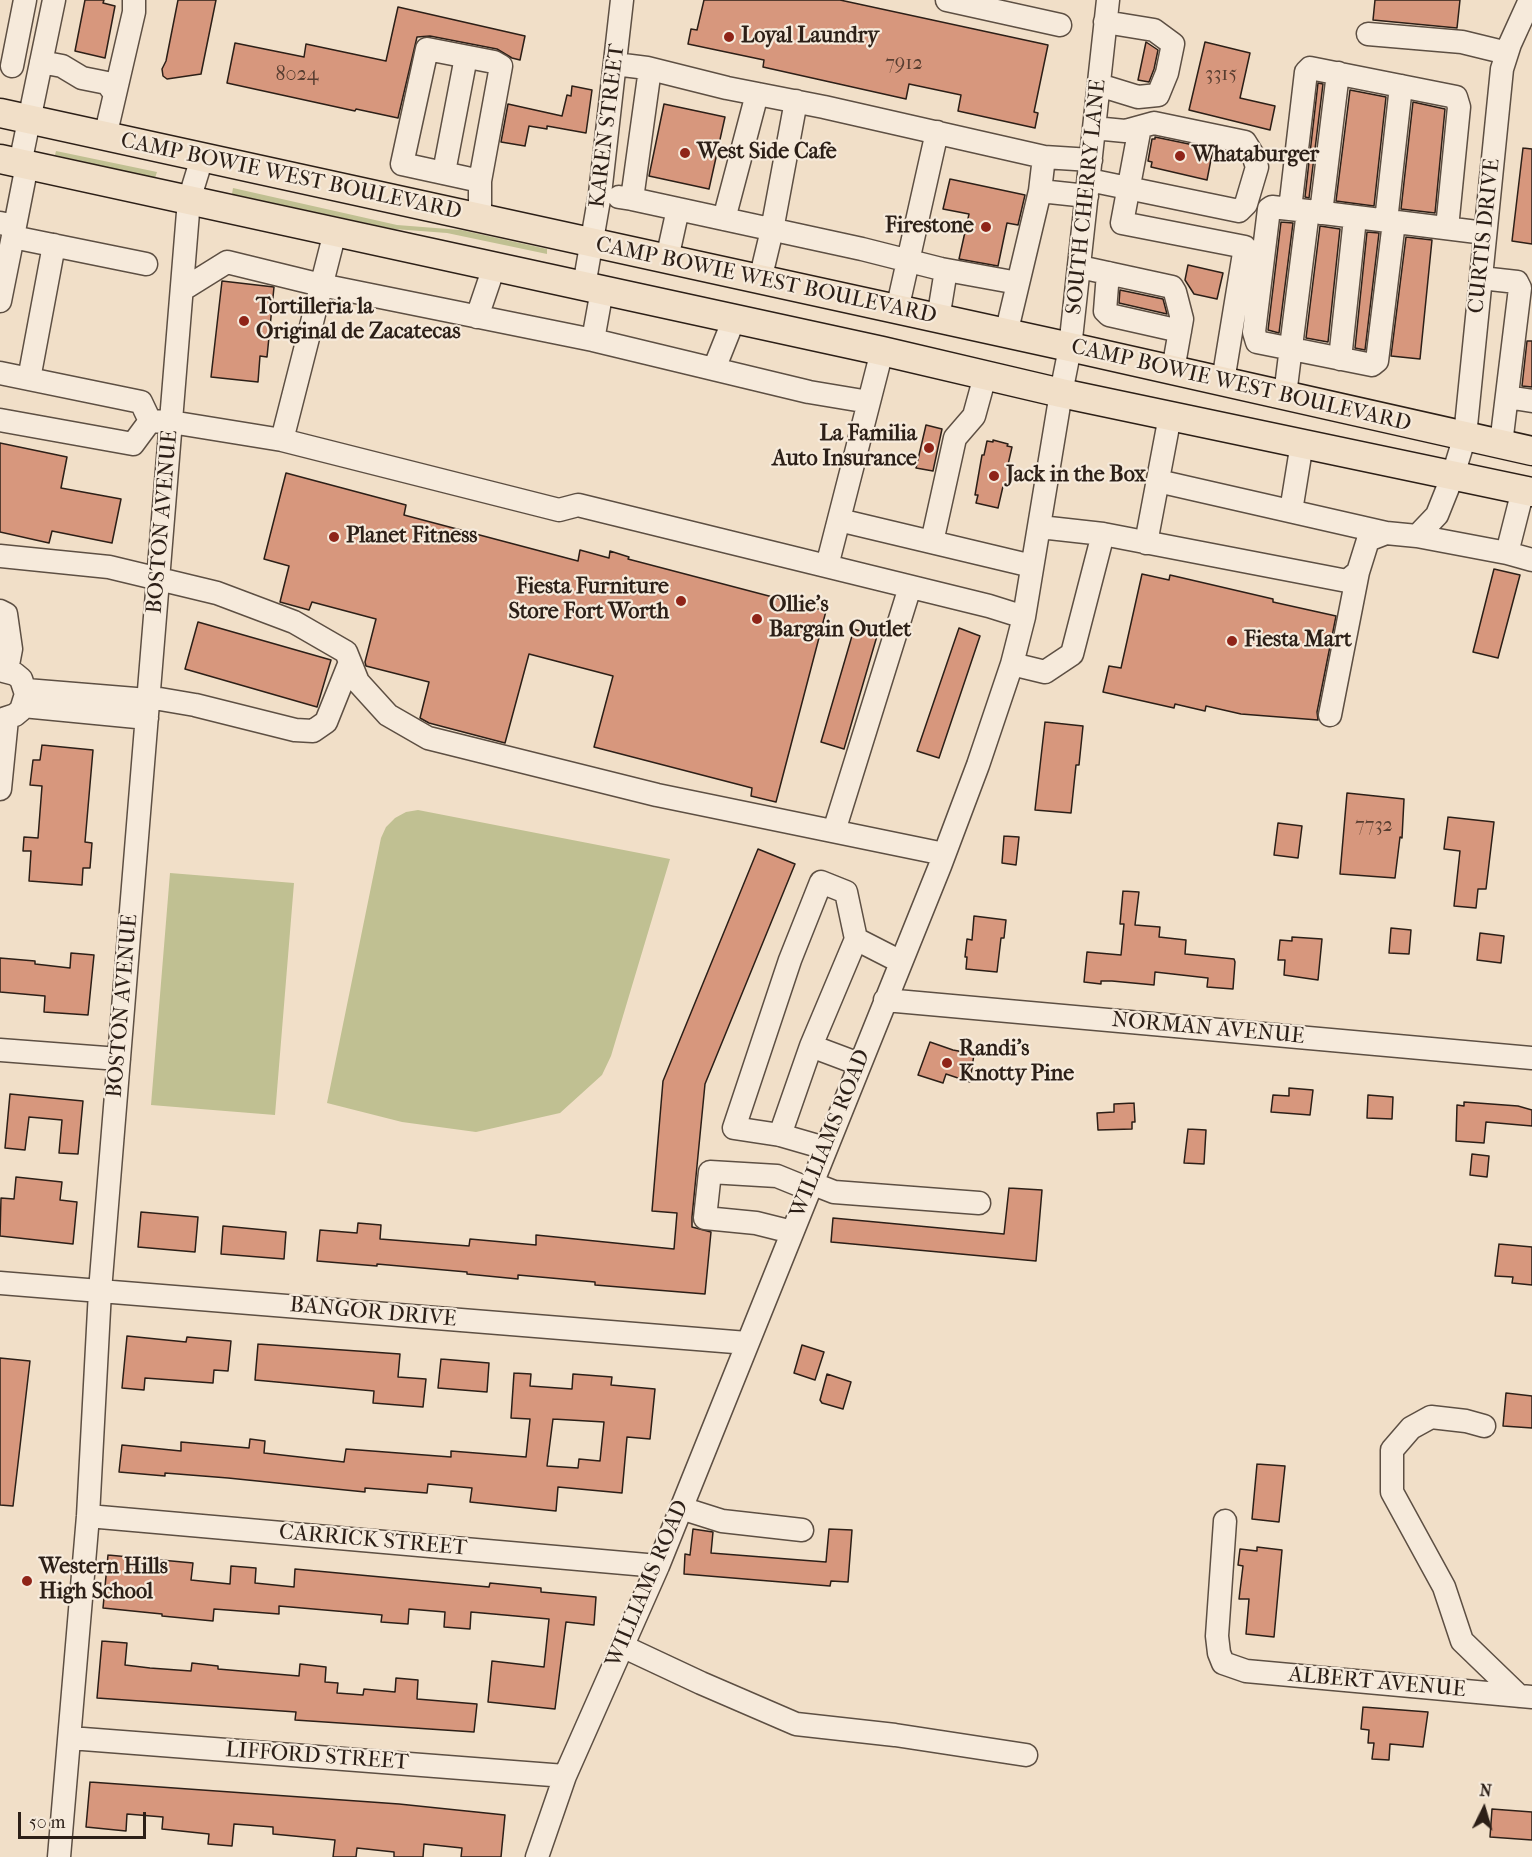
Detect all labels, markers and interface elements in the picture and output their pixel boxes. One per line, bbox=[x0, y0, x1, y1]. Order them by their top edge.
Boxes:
place label: Loyal Laundry bbox=[741, 24, 879, 50]
marker: Loyal Laundry bbox=[722, 30, 736, 44]
street label: KAREN STREET bbox=[585, 43, 631, 209]
house number: 7912 bbox=[885, 52, 923, 76]
house number: 8024 bbox=[275, 63, 319, 87]
house number: 3315 bbox=[1205, 63, 1237, 87]
street label: SOUTH CHERRY LANE bbox=[1062, 78, 1112, 316]
street label: CAMP BOWIE WEST BOULEVARD bbox=[118, 128, 464, 226]
place label: West Side Cafe bbox=[697, 140, 837, 166]
place label: Whataburger bbox=[1192, 143, 1319, 169]
marker: West Side Cafe bbox=[678, 146, 692, 160]
marker: Whataburger bbox=[1173, 149, 1187, 163]
street label: CURTIS DRIVE bbox=[1464, 157, 1506, 315]
place label: Firestone bbox=[885, 214, 974, 240]
marker: Firestone bbox=[979, 220, 993, 234]
street label: CAMP BOWIE WEST BOULEVARD bbox=[593, 232, 939, 330]
place label: Tortilleria la Original de Zacatecas bbox=[256, 295, 461, 346]
marker: Tortilleria la Original de Zacatecas bbox=[237, 314, 251, 328]
street label: CAMP BOWIE WEST BOULEVARD bbox=[1069, 334, 1413, 438]
place label: La Familia Auto Insurance bbox=[772, 422, 917, 474]
street label: BOSTON AVENUE bbox=[142, 429, 184, 615]
marker: La Familia Auto Insurance bbox=[922, 441, 936, 455]
place label: Jack in the Box bbox=[1006, 463, 1146, 489]
marker: Jack in the Box bbox=[987, 469, 1001, 483]
place label: Planet Fitness bbox=[346, 524, 477, 550]
marker: Planet Fitness bbox=[327, 530, 341, 544]
place label: Fiesta Furniture Store Fort Worth bbox=[508, 575, 669, 626]
place label: Ollie's Bargain Outlet bbox=[769, 593, 911, 644]
marker: Fiesta Furniture Store Fort Worth bbox=[674, 594, 688, 608]
marker: Ollie's Bargain Outlet bbox=[750, 612, 764, 626]
place label: Fiesta Mart bbox=[1244, 628, 1352, 654]
marker: Fiesta Mart bbox=[1225, 634, 1239, 648]
house number: 7732 bbox=[1355, 814, 1393, 838]
street label: BOSTON AVENUE bbox=[102, 913, 144, 1099]
street label: NORMAN AVENUE bbox=[1111, 1007, 1305, 1051]
place label: Randi's Knotty Pine bbox=[959, 1037, 1074, 1088]
street label: WILLIAMS ROAD bbox=[785, 1046, 877, 1222]
marker: Randi's Knotty Pine bbox=[940, 1056, 954, 1070]
street label: BANGOR DRIVE bbox=[288, 1293, 458, 1333]
street label: WILLIAMS ROAD bbox=[601, 1496, 695, 1672]
street label: CARRICK STREET bbox=[278, 1520, 468, 1562]
place label: Western Hills High School bbox=[39, 1555, 168, 1606]
marker: Western Hills High School bbox=[20, 1574, 34, 1588]
street label: ALBERT AVENUE bbox=[1287, 1662, 1467, 1704]
street label: LIFFORD STREET bbox=[224, 1737, 410, 1777]
north arrow bbox=[1454, 1779, 1514, 1839]
text: N bbox=[1479, 1781, 1492, 1801]
scale bar bbox=[21, 1800, 148, 1838]
text: 50 m bbox=[29, 1812, 65, 1833]

